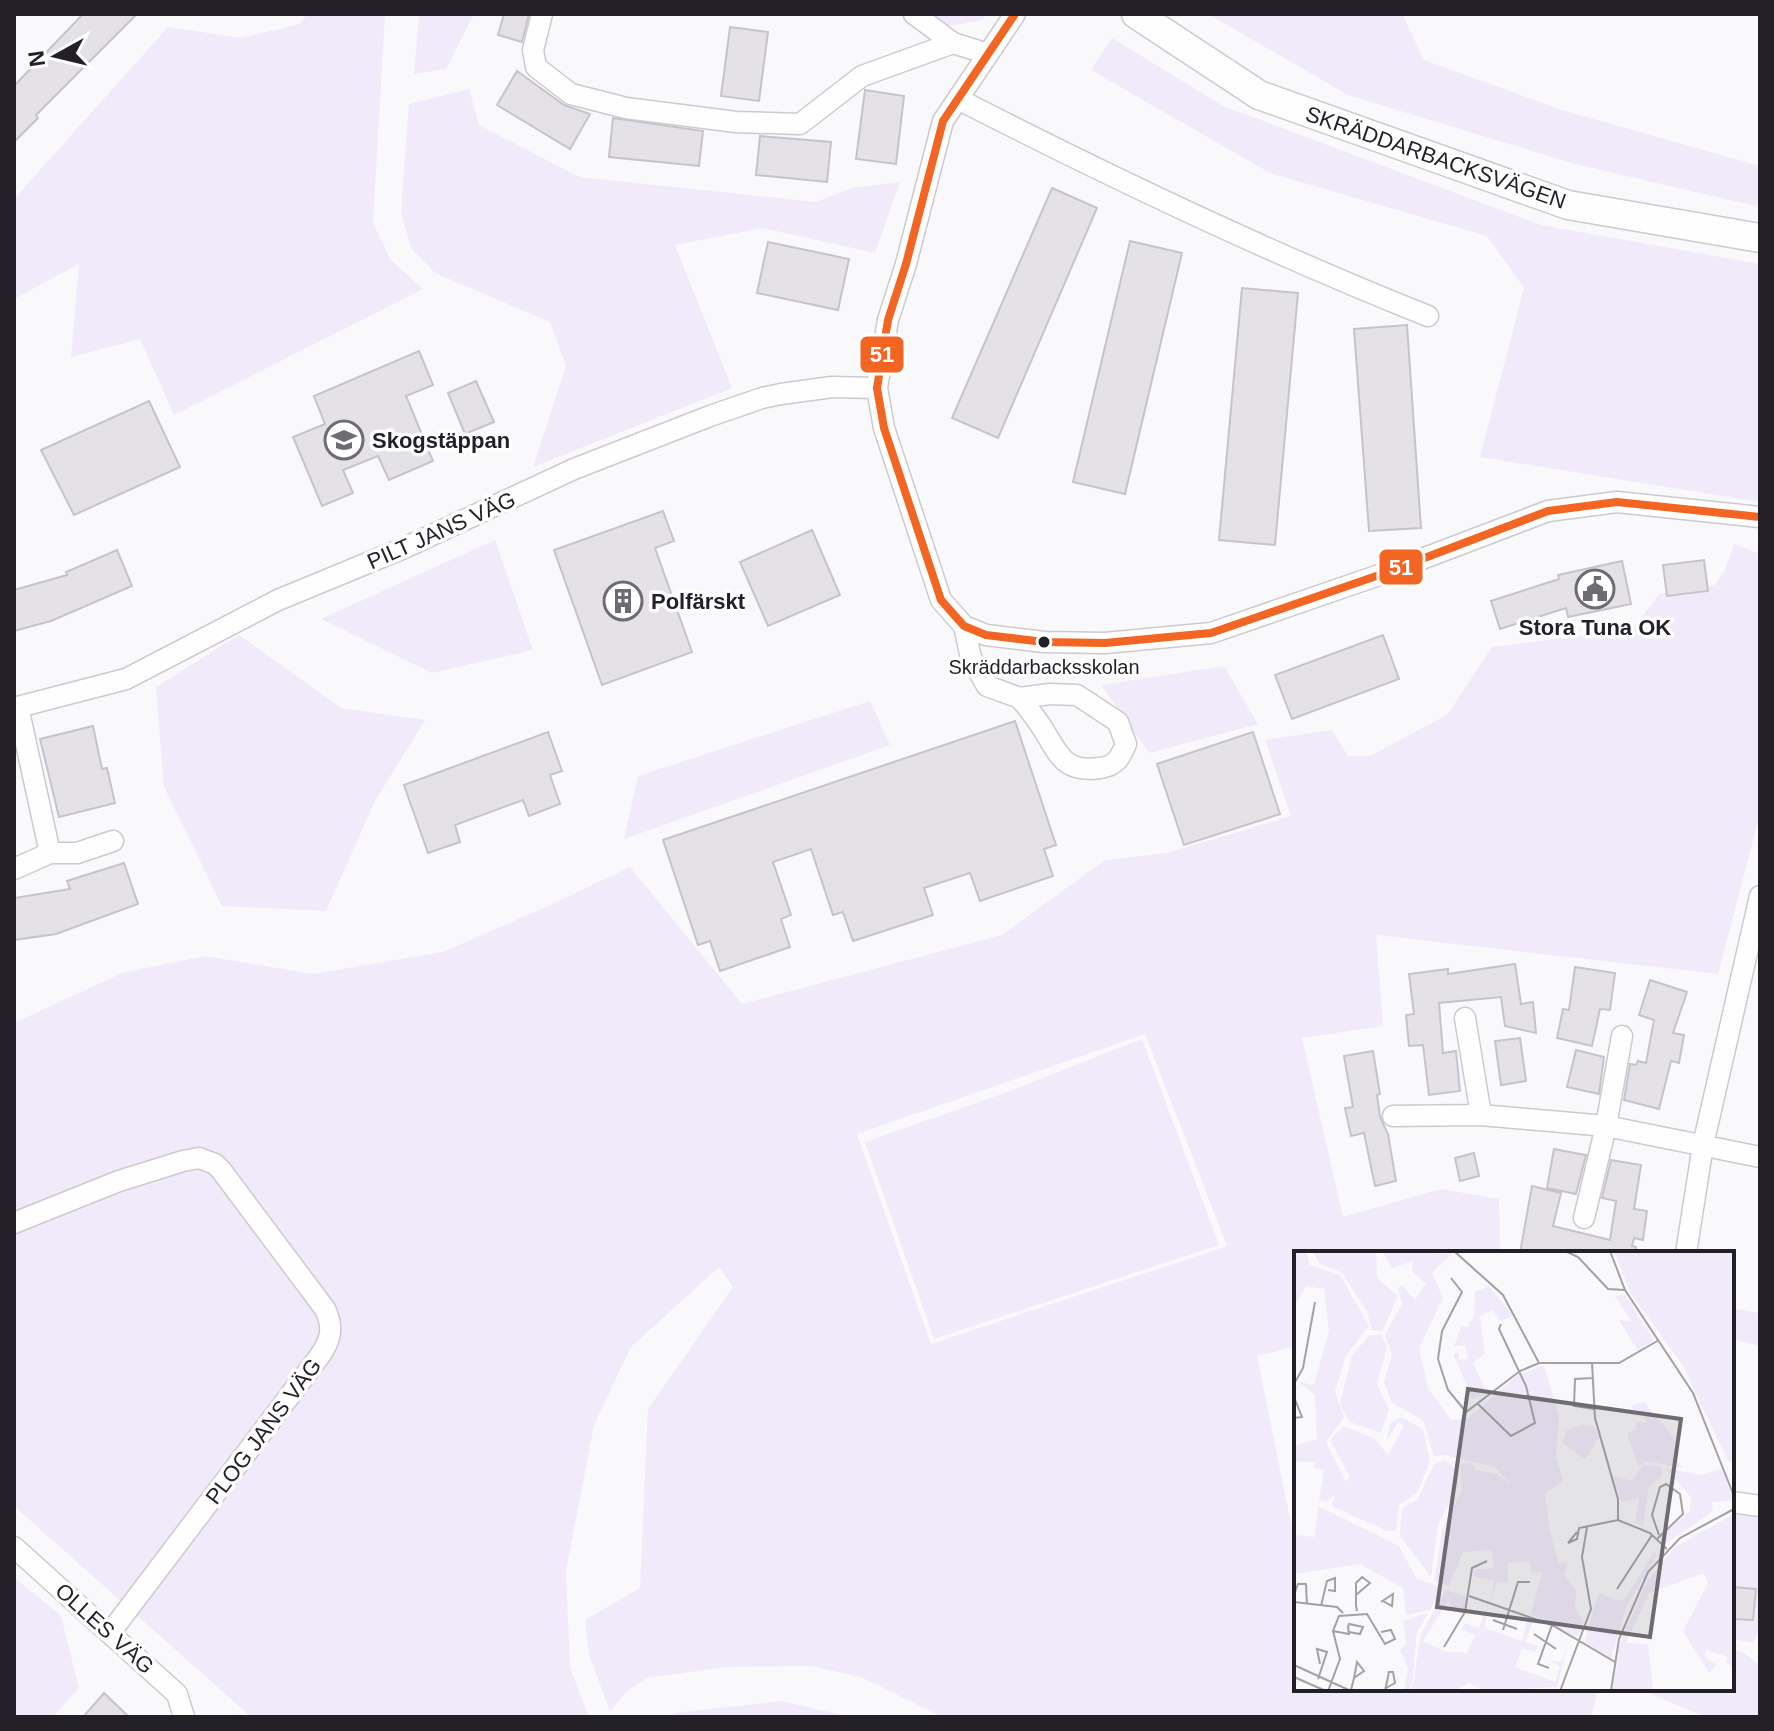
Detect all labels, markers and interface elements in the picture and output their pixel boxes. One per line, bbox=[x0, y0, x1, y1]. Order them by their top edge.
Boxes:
north arrow bbox=[16, 16, 96, 96]
text: N bbox=[23, 49, 50, 68]
street label: SKRÄDDARBACKSVÄGEN bbox=[1302, 101, 1569, 214]
line badge: 51 bbox=[859, 335, 905, 374]
text: 51 bbox=[870, 342, 894, 367]
school or university icon: Skogstäppan bbox=[323, 419, 365, 461]
place label: Skogstäppan bbox=[372, 428, 510, 453]
street label: PILT JANS VÄG bbox=[363, 487, 519, 574]
line badge: 51 bbox=[1378, 548, 1424, 586]
text: 51 bbox=[1389, 555, 1413, 580]
public building icon: Stora Tuna OK bbox=[1574, 568, 1616, 610]
building icon: Polfärskt bbox=[602, 580, 644, 622]
place label: Polfärskt bbox=[651, 589, 746, 614]
place label: Stora Tuna OK bbox=[1519, 615, 1671, 640]
marker: Skräddarbacksskolan bbox=[1036, 634, 1052, 650]
place label: Skräddarbacksskolan bbox=[948, 656, 1140, 678]
inset map bbox=[1294, 1251, 1734, 1691]
street label: PLOG JANS VÄG bbox=[200, 1353, 326, 1509]
street label: OLLES VÄG bbox=[50, 1578, 159, 1679]

